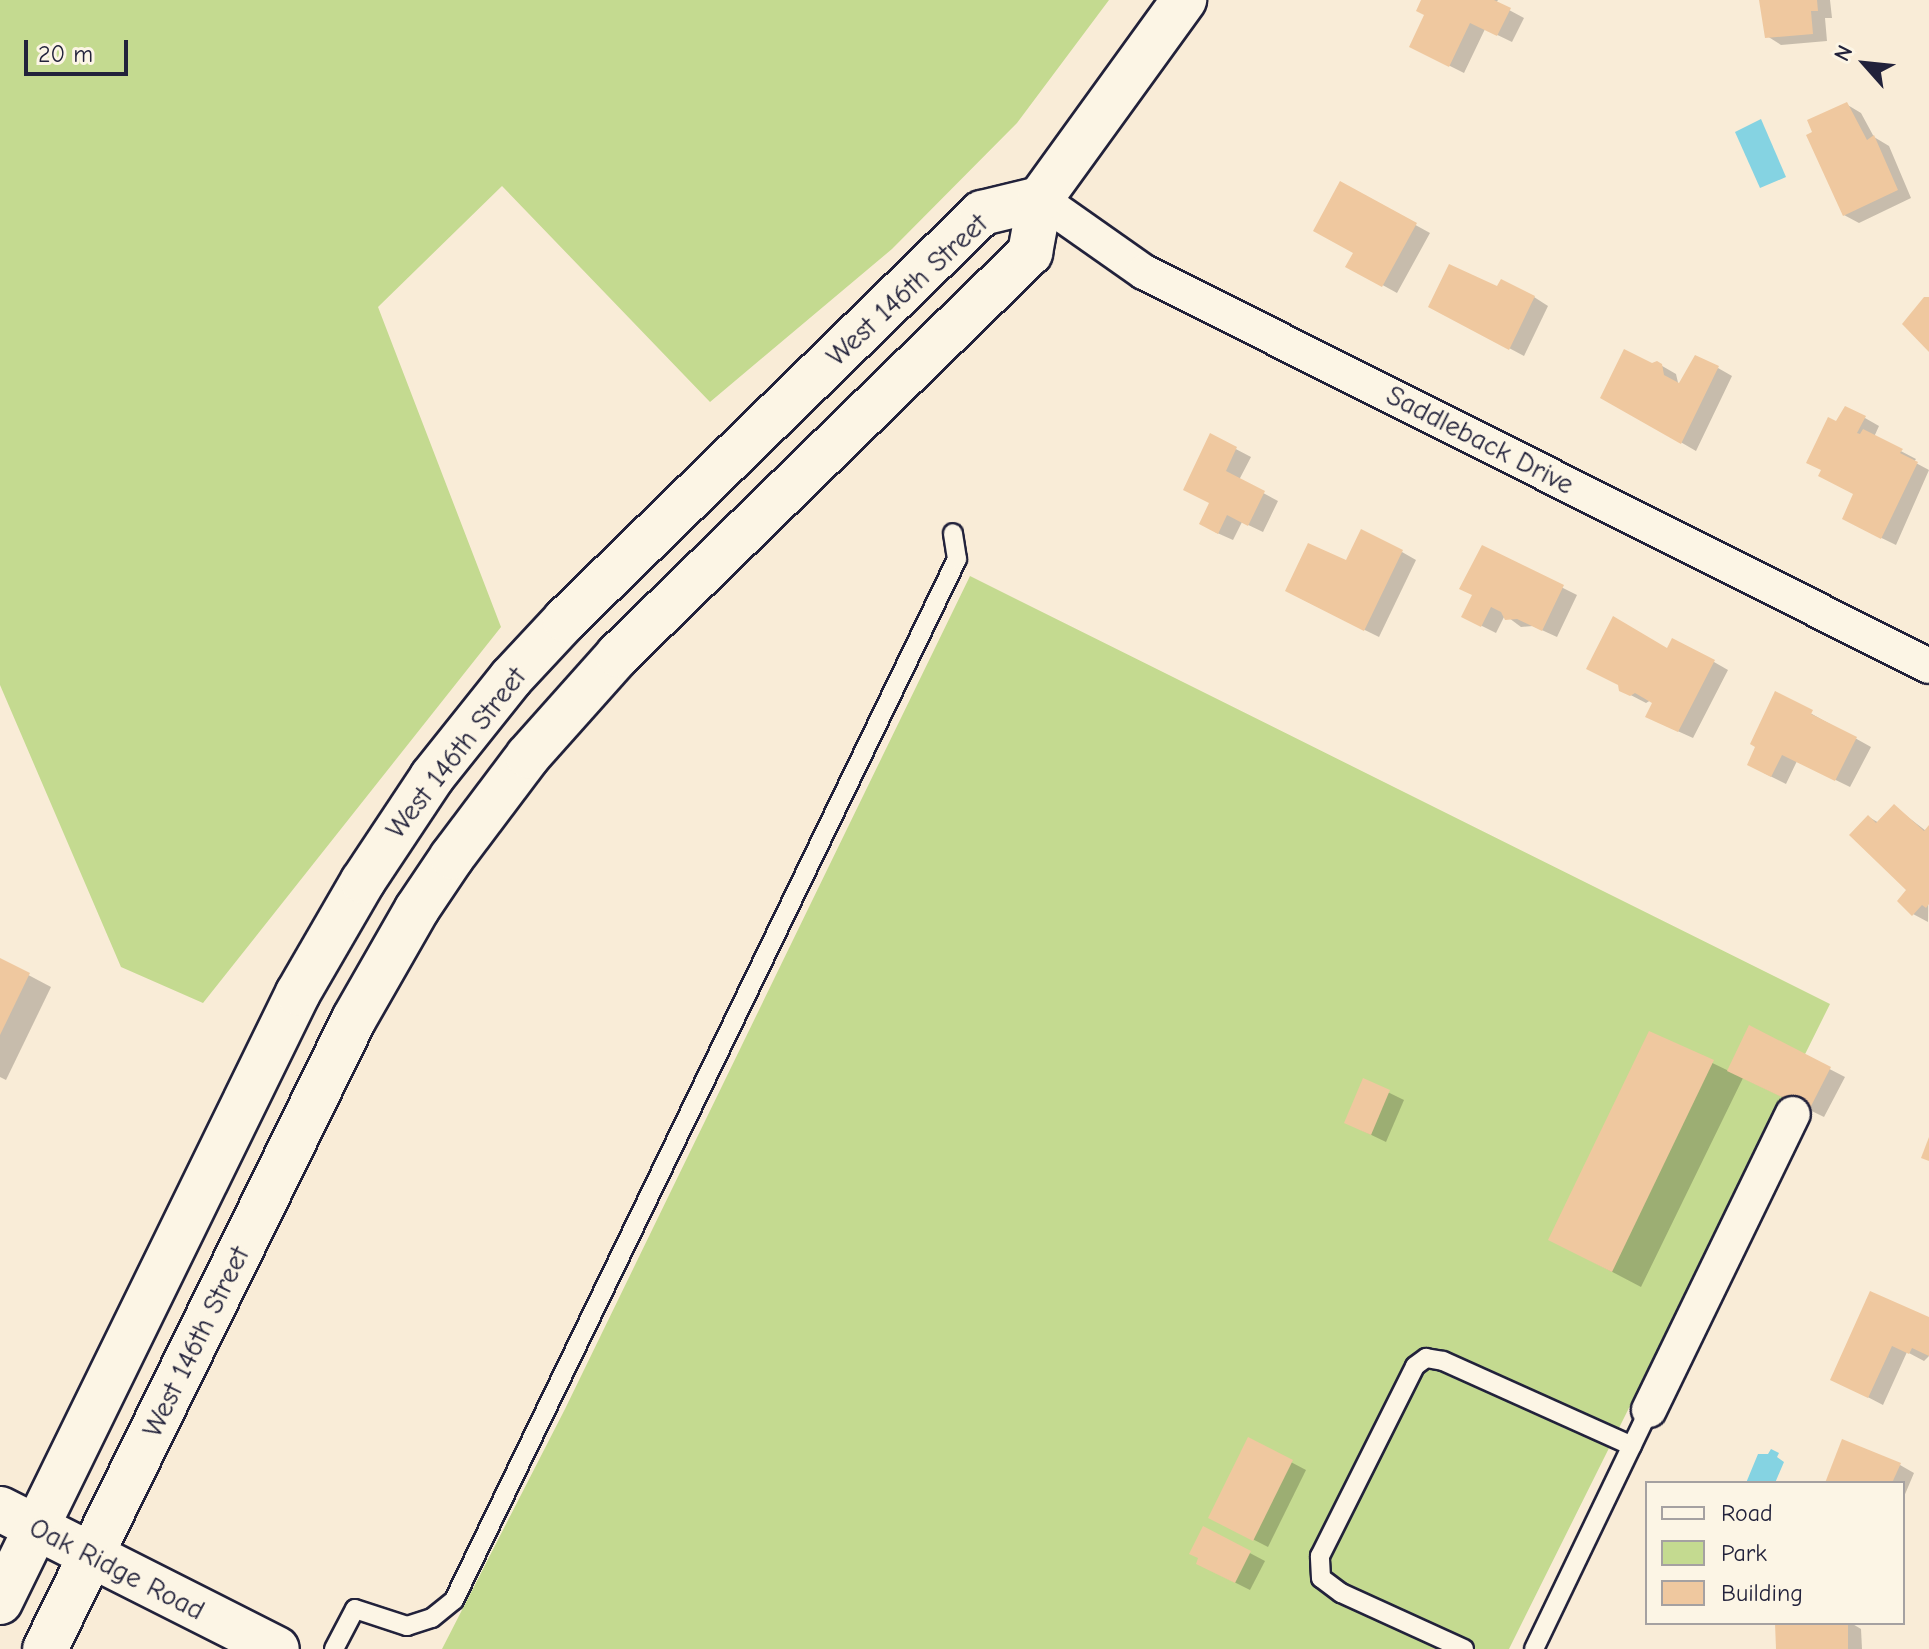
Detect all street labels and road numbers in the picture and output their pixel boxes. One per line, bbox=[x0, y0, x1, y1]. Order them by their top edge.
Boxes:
street label: West 146th Street bbox=[820, 207, 994, 373]
street label: Saddleback Drive bbox=[1381, 378, 1579, 502]
street label: West 146th Street bbox=[379, 661, 533, 845]
street label: West 146th Street bbox=[135, 1241, 257, 1443]
street label: Oak Ridge Road bbox=[24, 1510, 210, 1628]

